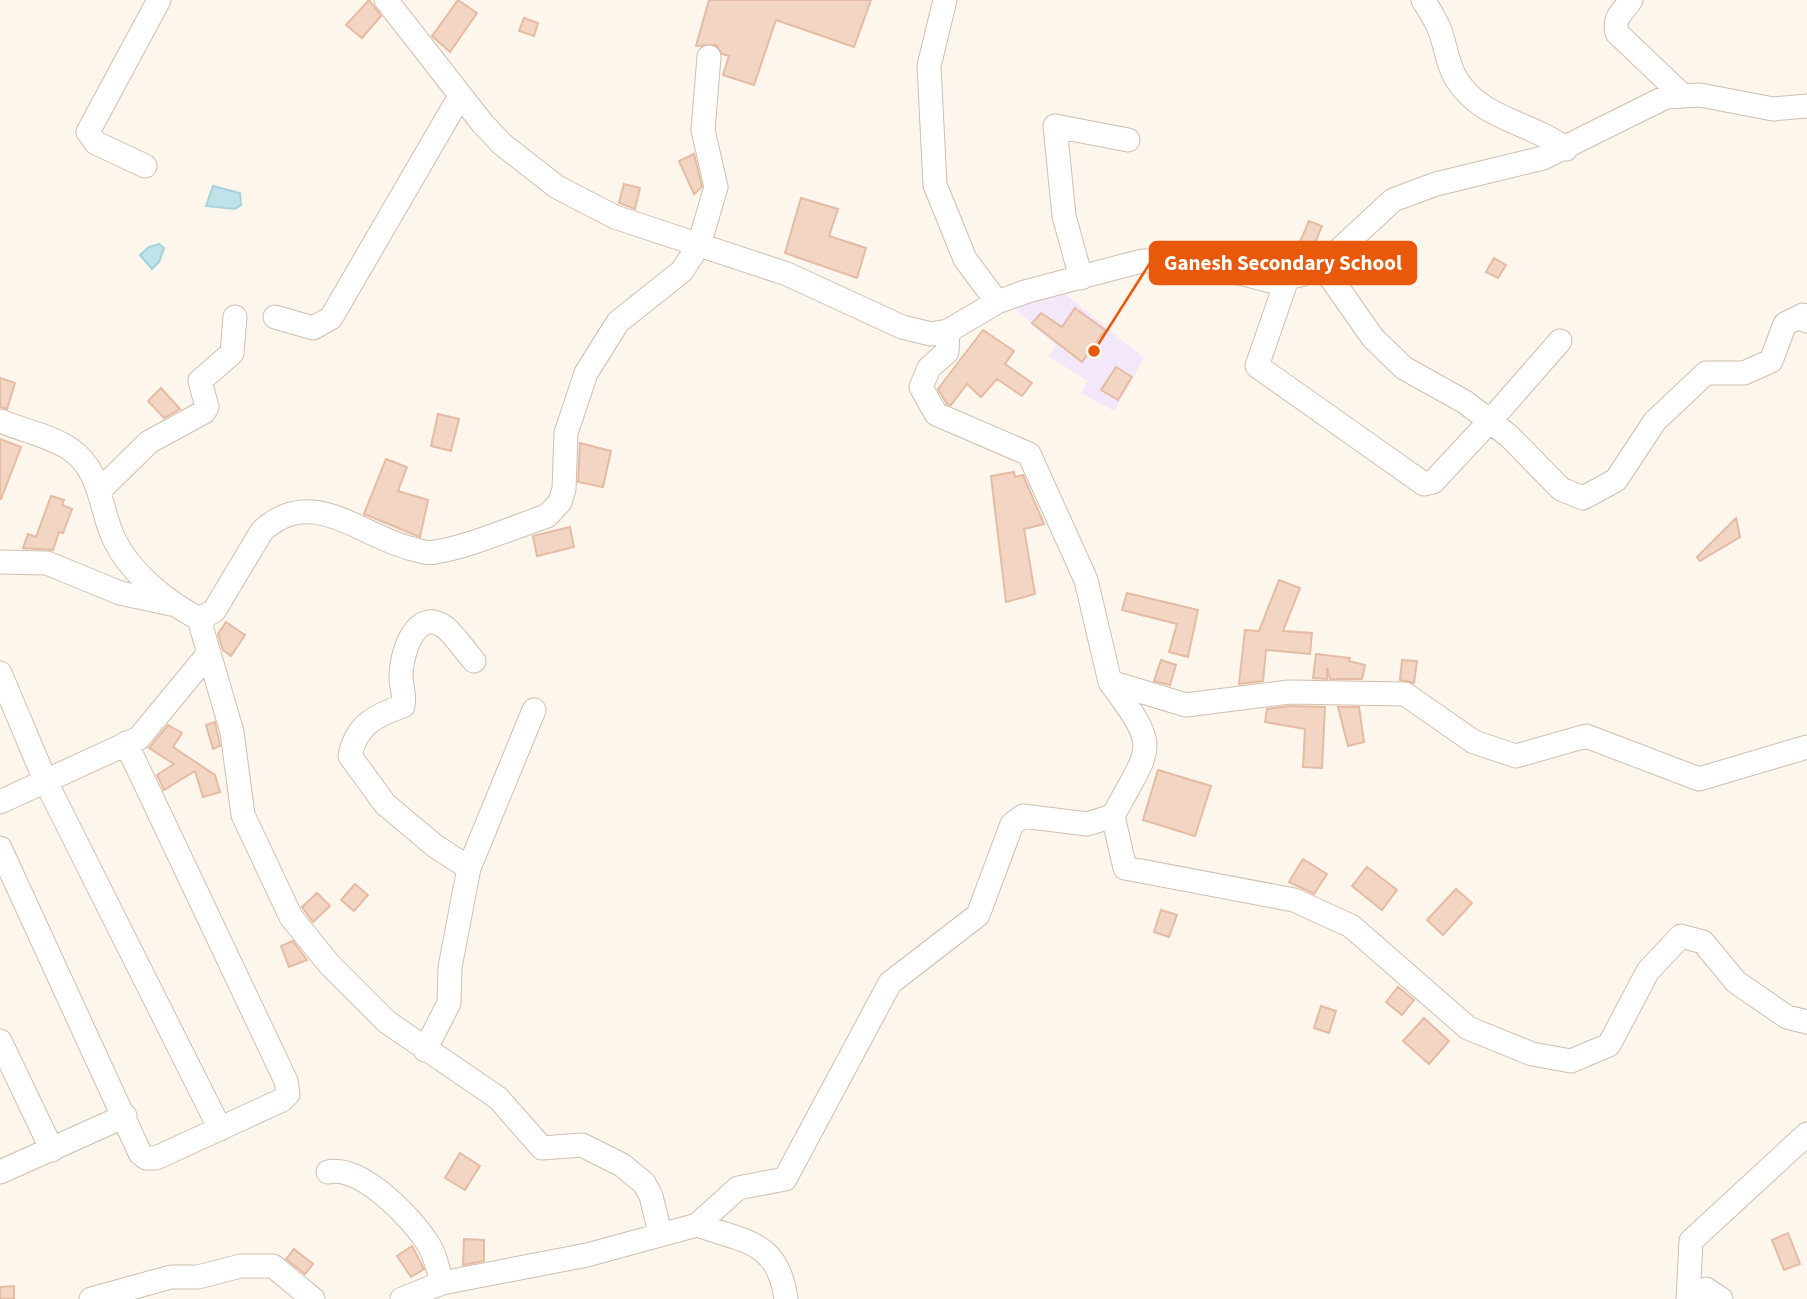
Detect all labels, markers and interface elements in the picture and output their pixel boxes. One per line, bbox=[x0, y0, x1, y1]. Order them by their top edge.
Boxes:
callout: Ganesh Secondary School bbox=[1150, 242, 1416, 284]
text: Ganesh Secondary School bbox=[1164, 248, 1402, 278]

